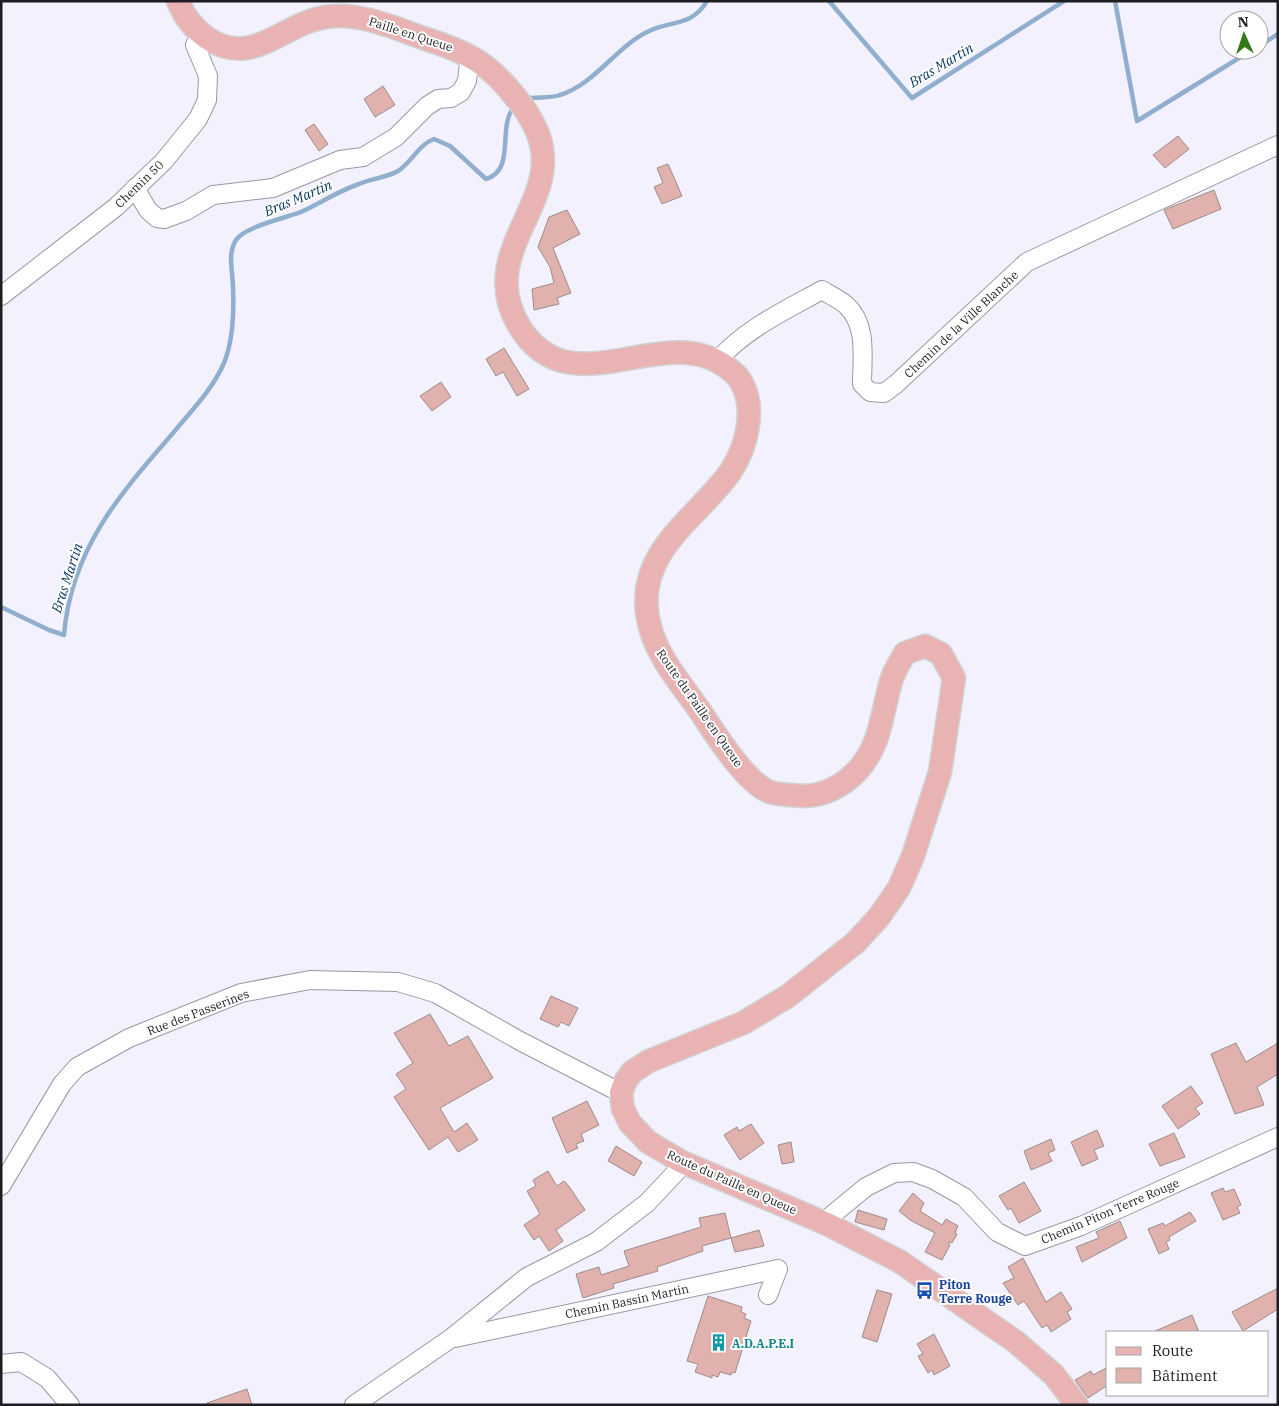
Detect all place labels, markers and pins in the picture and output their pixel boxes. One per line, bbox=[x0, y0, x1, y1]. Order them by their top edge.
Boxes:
place label: Piton Terre Rouge bbox=[939, 1277, 1012, 1306]
bus stop icon: Piton Terre Rouge bbox=[915, 1281, 935, 1301]
building icon: A.D.A.P.E.I bbox=[708, 1333, 728, 1353]
place label: A.D.A.P.E.I bbox=[732, 1336, 795, 1351]

